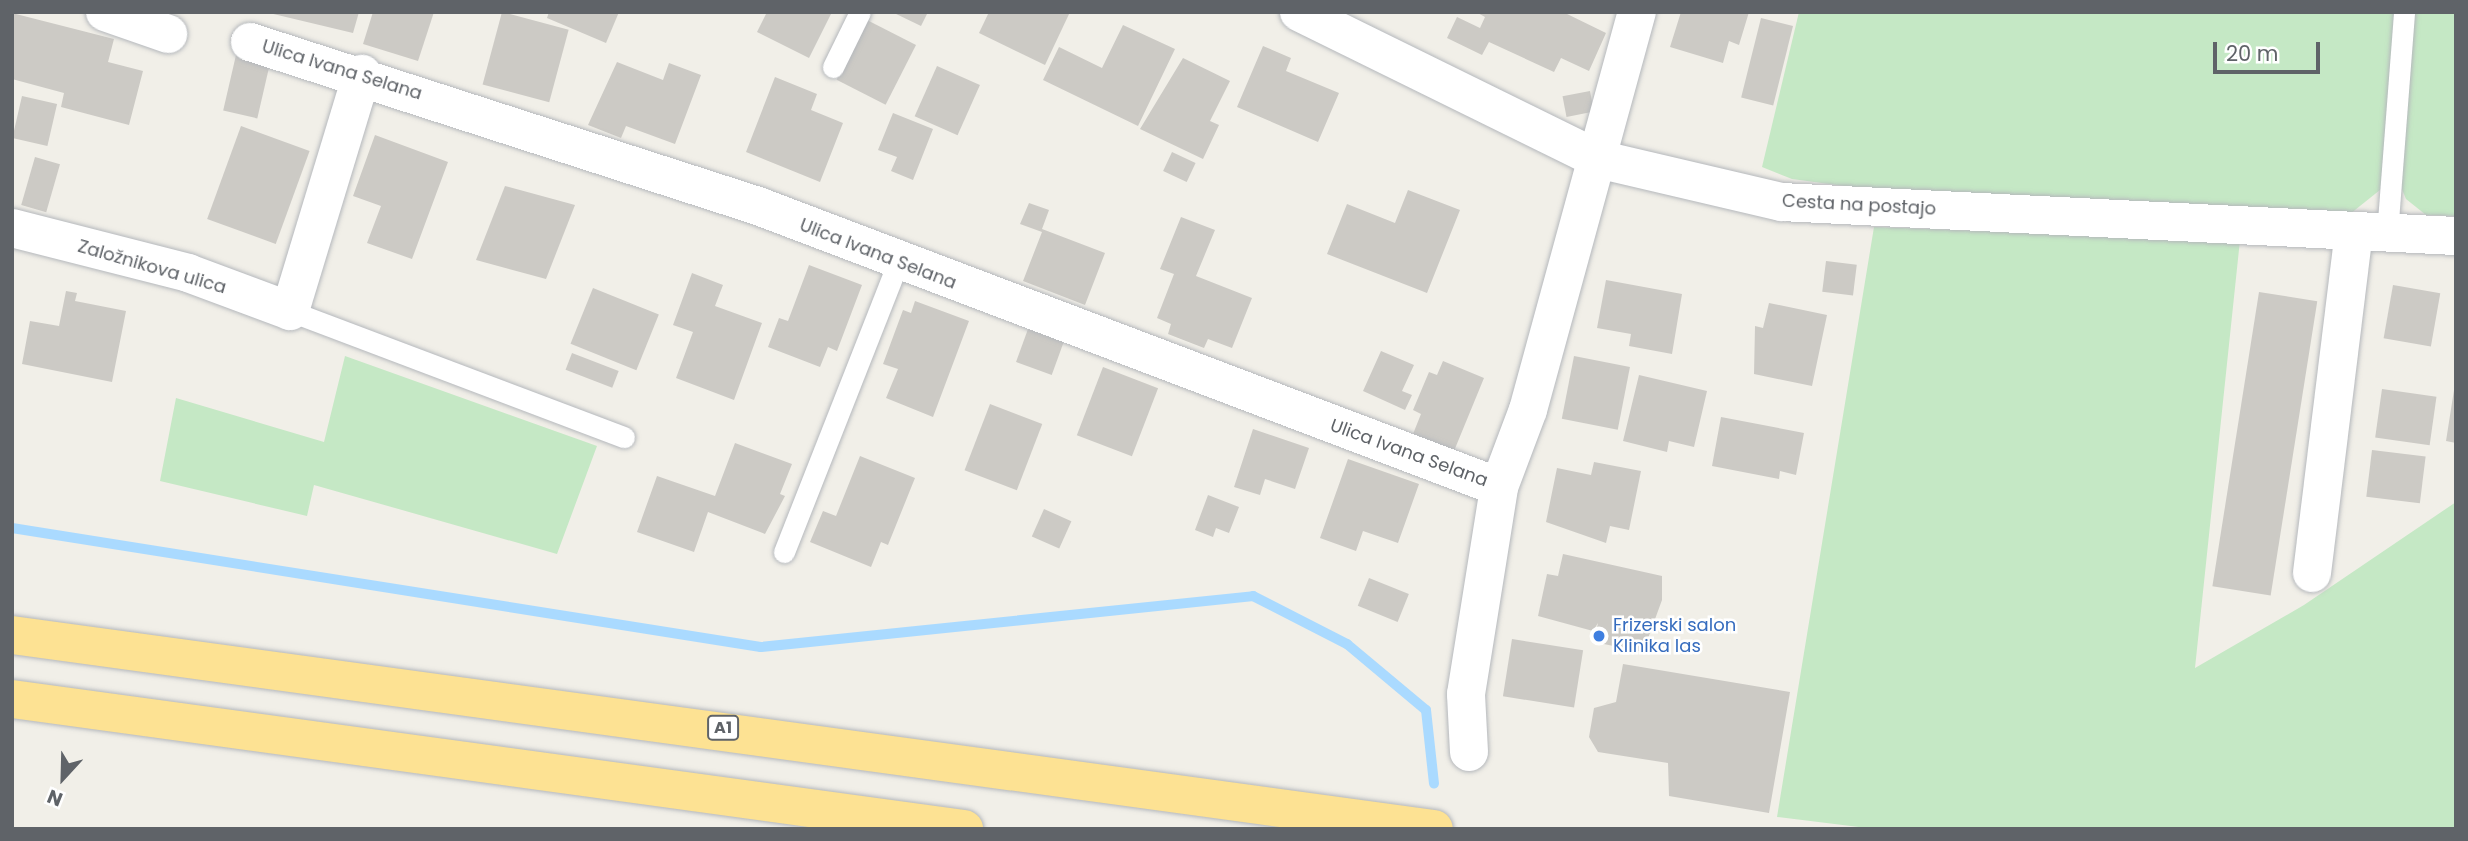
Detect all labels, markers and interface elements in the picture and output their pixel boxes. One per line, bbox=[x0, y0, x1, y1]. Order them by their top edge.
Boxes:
scale bar bbox=[2216, 28, 2323, 72]
street label: Ulica Ivana Selana bbox=[259, 35, 425, 105]
text: 20 m bbox=[2226, 39, 2279, 68]
street label: Cesta na postajo bbox=[1781, 190, 1937, 220]
street label: Ulica Ivana Selana bbox=[797, 214, 959, 294]
street label: Založnikova ulica bbox=[75, 235, 229, 299]
street label: Ulica Ivana Selana bbox=[1327, 414, 1491, 492]
place label: Frizerski salon Klinika las bbox=[1613, 615, 1736, 658]
marker: Frizerski salon Klinika las bbox=[1591, 628, 1607, 644]
road number: A1 bbox=[706, 716, 740, 740]
north arrow bbox=[28, 743, 98, 813]
text: N bbox=[43, 783, 67, 813]

